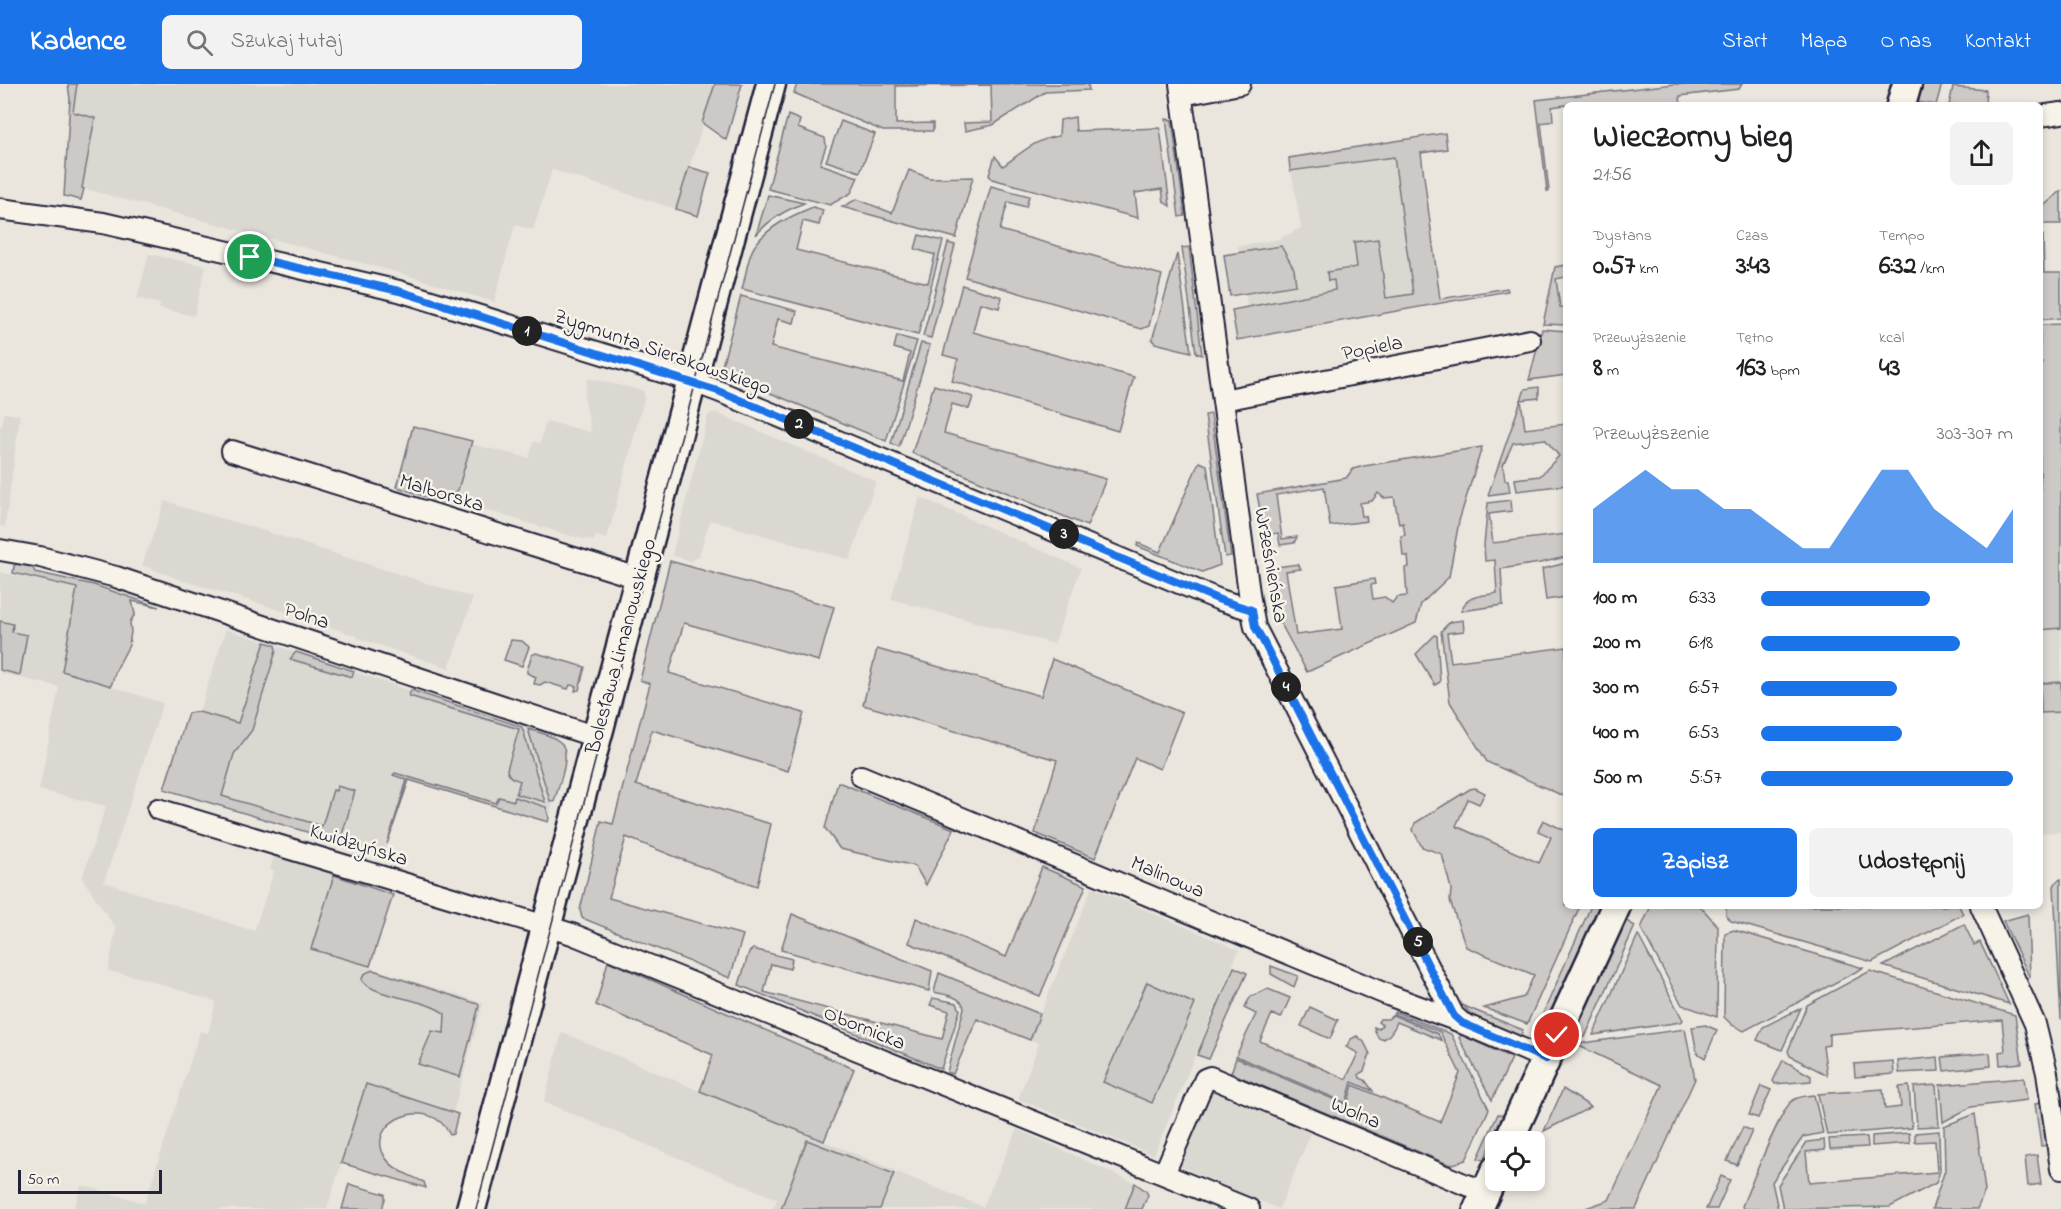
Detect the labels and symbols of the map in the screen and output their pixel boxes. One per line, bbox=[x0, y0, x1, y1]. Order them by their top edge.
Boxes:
pin bbox=[224, 231, 275, 282]
street label: Zygmunta Sierakowskiego bbox=[549, 302, 775, 406]
pin: 1 bbox=[512, 316, 542, 346]
street label: Popiela bbox=[1339, 328, 1405, 370]
pin: 2 bbox=[784, 409, 814, 439]
street label: Malborska bbox=[395, 467, 488, 521]
street label: Wrześnieńska bbox=[1245, 505, 1295, 625]
pin: 3 bbox=[1049, 519, 1079, 549]
street label: Bolesława Limanowskiego bbox=[578, 535, 667, 759]
street label: Polna bbox=[280, 595, 333, 638]
pin: 4 bbox=[1271, 672, 1301, 702]
street label: Kwidzyńska bbox=[305, 817, 411, 877]
street label: Malinowa bbox=[1126, 849, 1209, 907]
pin: 5 bbox=[1403, 927, 1433, 957]
street label: Obornicka bbox=[819, 999, 910, 1059]
pin bbox=[1531, 1009, 1582, 1060]
street label: Wolna bbox=[1326, 1090, 1385, 1138]
scale bar bbox=[18, 1167, 162, 1194]

